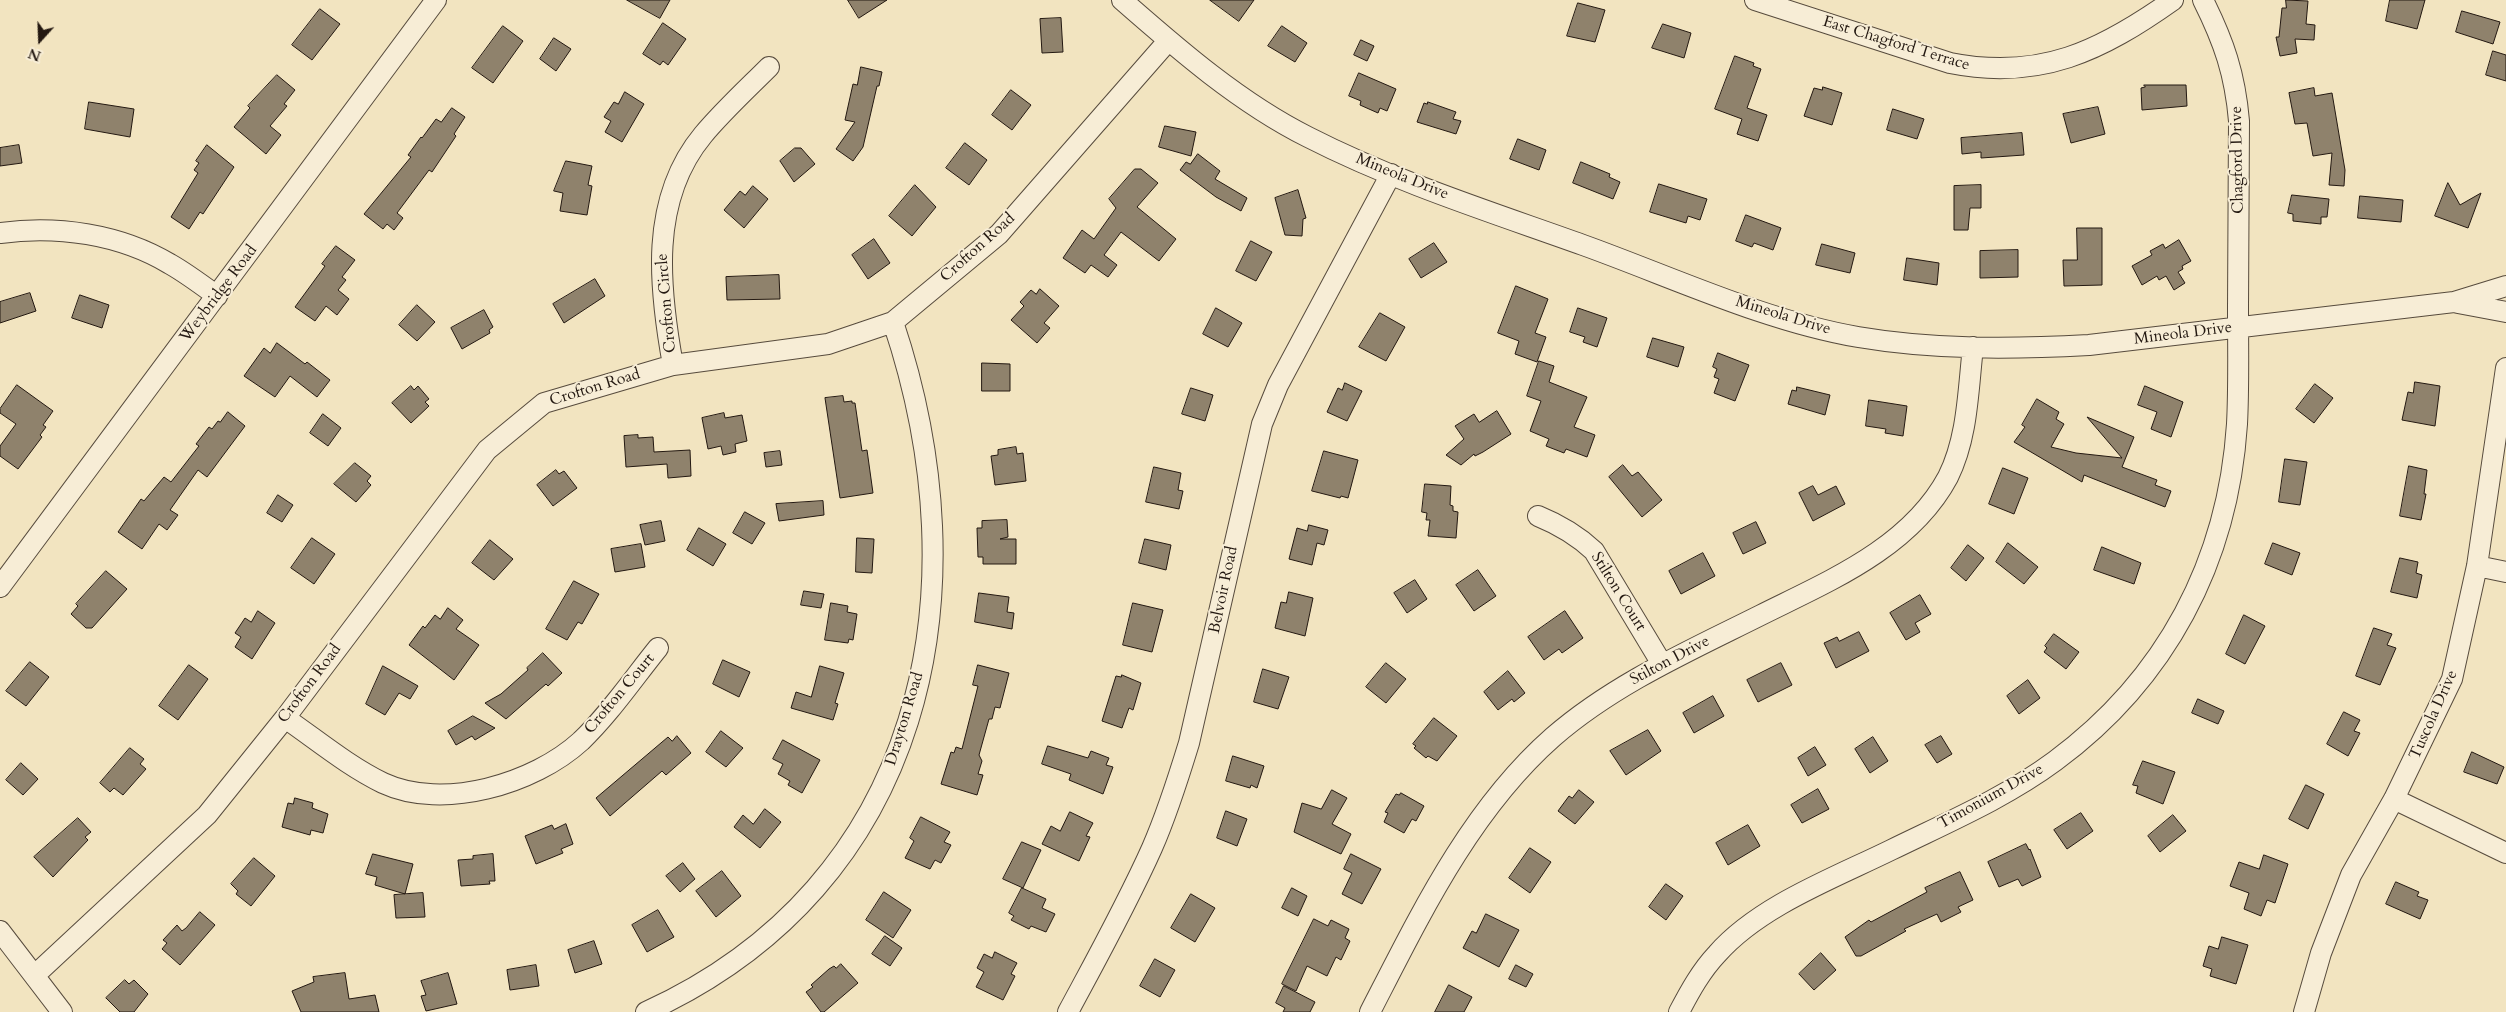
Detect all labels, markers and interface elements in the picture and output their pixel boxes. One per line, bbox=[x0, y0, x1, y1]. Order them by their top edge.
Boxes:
street label: East Chagford Terrace bbox=[1820, 12, 1972, 76]
north arrow bbox=[15, 15, 65, 65]
text: N bbox=[26, 44, 44, 66]
street label: Chagford Drive bbox=[2227, 106, 2249, 214]
street label: Mineola Drive bbox=[1353, 150, 1451, 204]
street label: Crofton Road bbox=[937, 209, 1019, 287]
street label: Weybridge Road bbox=[176, 242, 262, 346]
street label: Crofton Circle bbox=[653, 252, 681, 354]
street label: Mineola Drive bbox=[1733, 292, 1833, 340]
street label: Mineola Drive bbox=[2133, 318, 2233, 350]
street label: Crofton Road bbox=[547, 365, 643, 411]
street label: Belvoir Road bbox=[1205, 545, 1243, 635]
street label: Stilton Court bbox=[1586, 549, 1650, 635]
street label: Stilton Drive bbox=[1627, 632, 1713, 690]
street label: Crofton Road bbox=[274, 641, 346, 727]
street label: Crofton Court bbox=[581, 650, 659, 738]
street label: Tuscola Drive bbox=[2406, 667, 2462, 763]
street label: Drayton Road bbox=[882, 670, 928, 768]
street label: Timonium Drive bbox=[1935, 760, 2047, 834]

